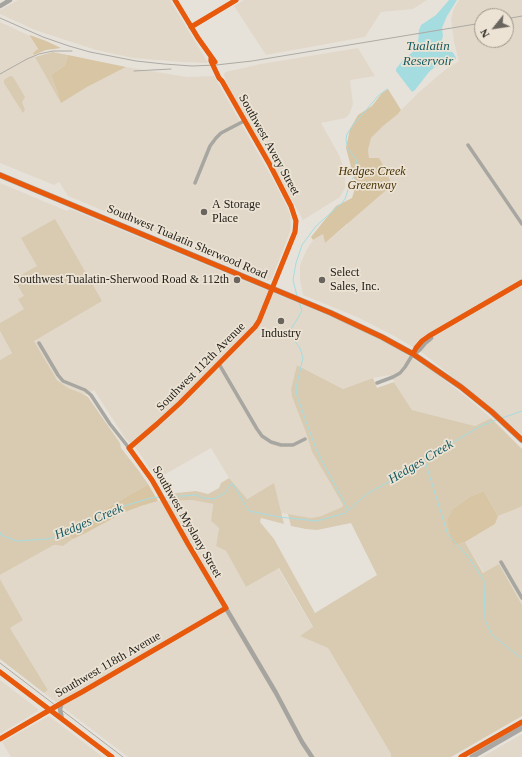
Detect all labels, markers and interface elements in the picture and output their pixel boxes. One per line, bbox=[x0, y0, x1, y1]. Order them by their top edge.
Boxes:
north arrow bbox=[474, 8, 514, 48]
text: N bbox=[477, 27, 492, 40]
water label: Tualatin Reservoir bbox=[403, 39, 453, 70]
street label: Southwest Avery Street bbox=[235, 92, 303, 198]
park label: Hedges Creek Greenway bbox=[338, 165, 406, 193]
place label: A Storage Place bbox=[212, 198, 260, 226]
street label: Southwest Tualatin Sherwood Road bbox=[105, 202, 269, 282]
marker: A Storage Place bbox=[199, 207, 209, 217]
place label: Select Sales, Inc. bbox=[330, 266, 380, 294]
place label: Southwest Tualatin-Sherwood Road & 112th bbox=[13, 273, 229, 287]
marker: Southwest Tualatin-Sherwood Road & 112th bbox=[232, 275, 242, 285]
marker: Select Sales, Inc. bbox=[317, 275, 327, 285]
marker: Industry bbox=[276, 316, 286, 326]
street label: Southwest 112th Avenue bbox=[154, 320, 248, 414]
place label: Industry bbox=[261, 327, 301, 341]
water label: Hedges Creek bbox=[386, 437, 456, 487]
street label: Southwest Myslony Street bbox=[149, 464, 225, 580]
water label: Hedges Creek bbox=[52, 501, 126, 543]
street label: Southwest 118th Avenue bbox=[53, 629, 163, 701]

